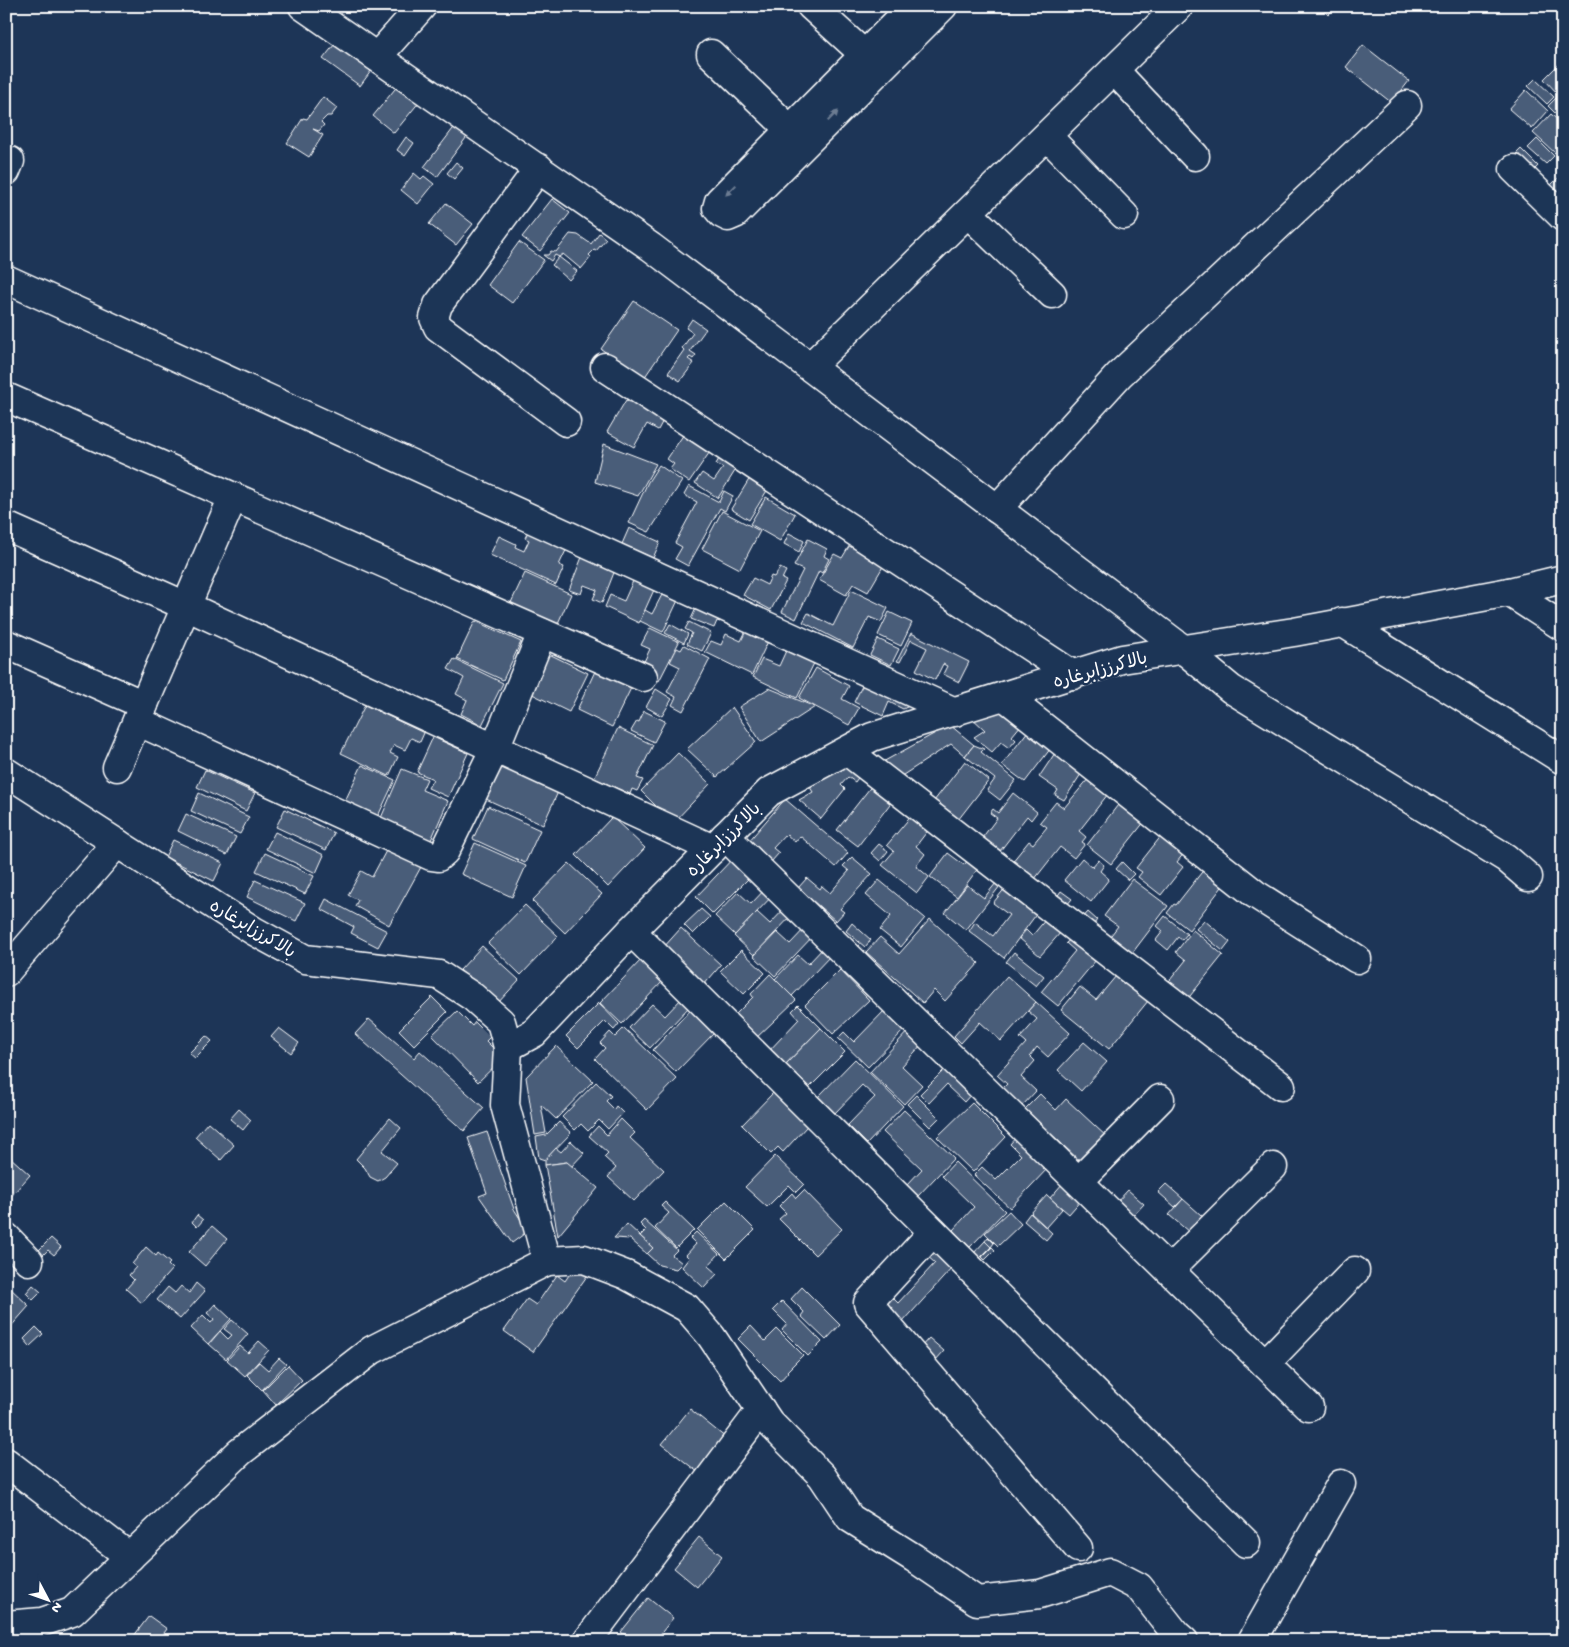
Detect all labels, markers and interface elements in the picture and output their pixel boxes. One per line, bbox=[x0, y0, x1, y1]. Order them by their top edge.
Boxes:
one-way arrow bbox=[827, 110, 839, 122]
one-way arrow bbox=[725, 183, 737, 195]
street label: بالاکرززابرغاره bbox=[1051, 649, 1150, 694]
street label: بالاکرززابرغاره bbox=[683, 799, 766, 882]
street label: بالاکرززابرغاره bbox=[205, 896, 299, 964]
north arrow bbox=[22, 1574, 72, 1624]
text: N bbox=[47, 1598, 65, 1616]

